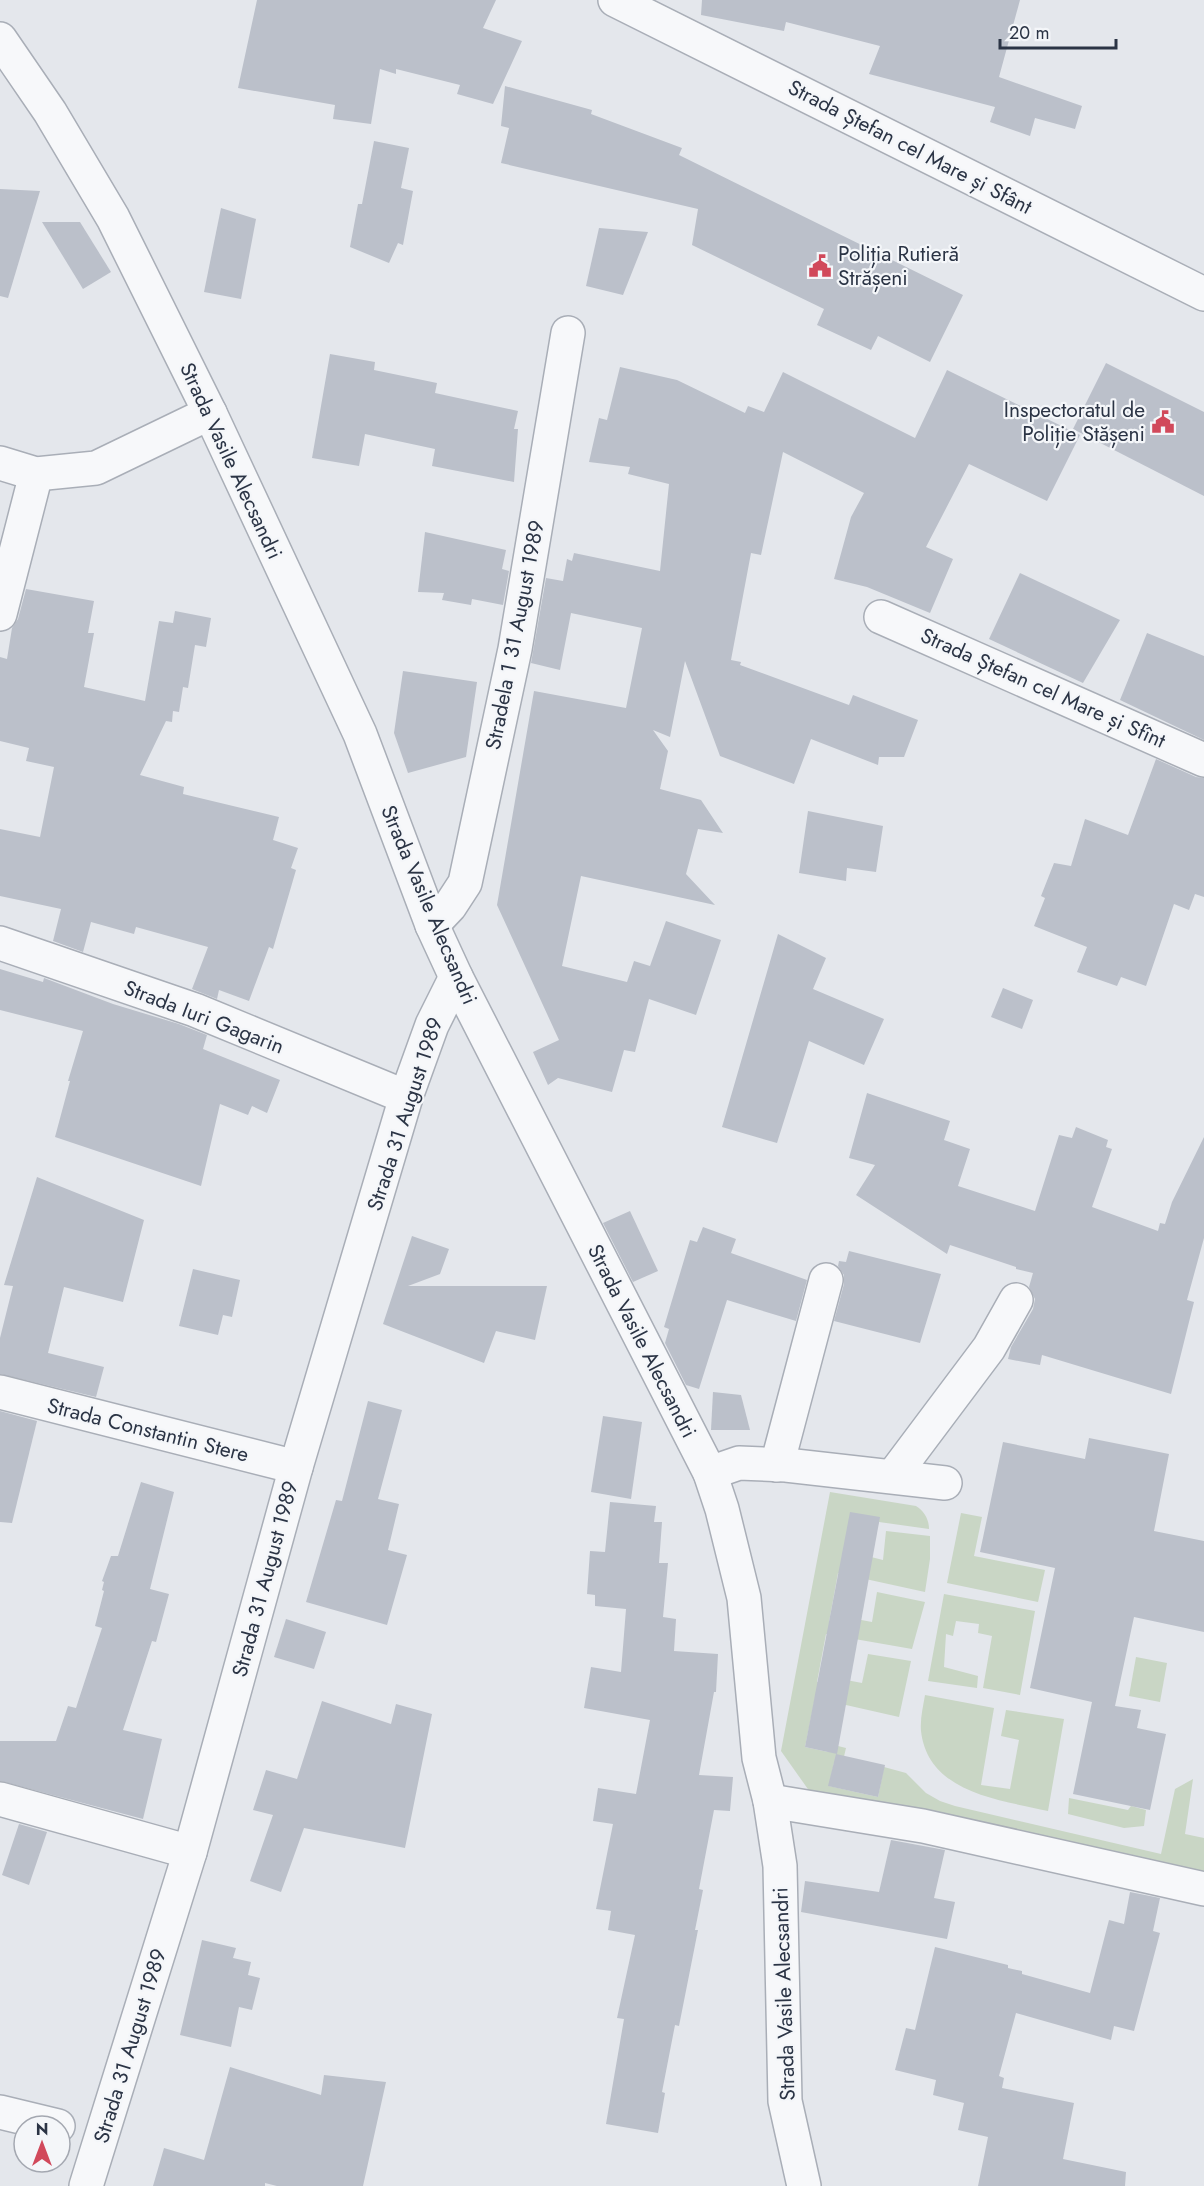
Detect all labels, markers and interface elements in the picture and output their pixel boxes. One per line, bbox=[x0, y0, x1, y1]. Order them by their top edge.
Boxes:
scale bar bbox=[1000, 12, 1116, 50]
text: 20 m bbox=[1009, 20, 1049, 46]
street label: Strada Ștefan cel Mare și Sfânt bbox=[783, 72, 1037, 222]
place label: Poliția Rutieră Strășeni bbox=[838, 239, 959, 293]
public building icon: Poliția Rutieră Strășeni bbox=[807, 253, 833, 279]
street label: Strada Vasile Alecsandri bbox=[172, 358, 290, 564]
place label: Inspectoratul de Poliție Stășeni bbox=[1004, 395, 1145, 449]
public building icon: Inspectoratul de Poliție Stășeni bbox=[1150, 409, 1176, 435]
street label: Stradela 1 31 August 1989 bbox=[478, 518, 552, 752]
street label: Strada Ștefan cel Mare și Sfînt bbox=[916, 620, 1170, 756]
street label: Strada Vasile Alecsandri bbox=[373, 801, 485, 1009]
street label: Strada Iuri Gagarin bbox=[120, 973, 288, 1061]
street label: Strada 31 August 1989 bbox=[360, 1013, 450, 1215]
street label: Strada Vasile Alecsandri bbox=[580, 1239, 704, 1443]
street label: Strada Constantin Stere bbox=[44, 1390, 252, 1470]
street label: Strada 31 August 1989 bbox=[224, 1478, 306, 1680]
street label: Strada Vasile Alecsandri bbox=[765, 1887, 803, 2101]
street label: Strada 31 August 1989 bbox=[86, 1945, 174, 2147]
north arrow bbox=[12, 2114, 72, 2174]
text: N bbox=[36, 2118, 48, 2141]

